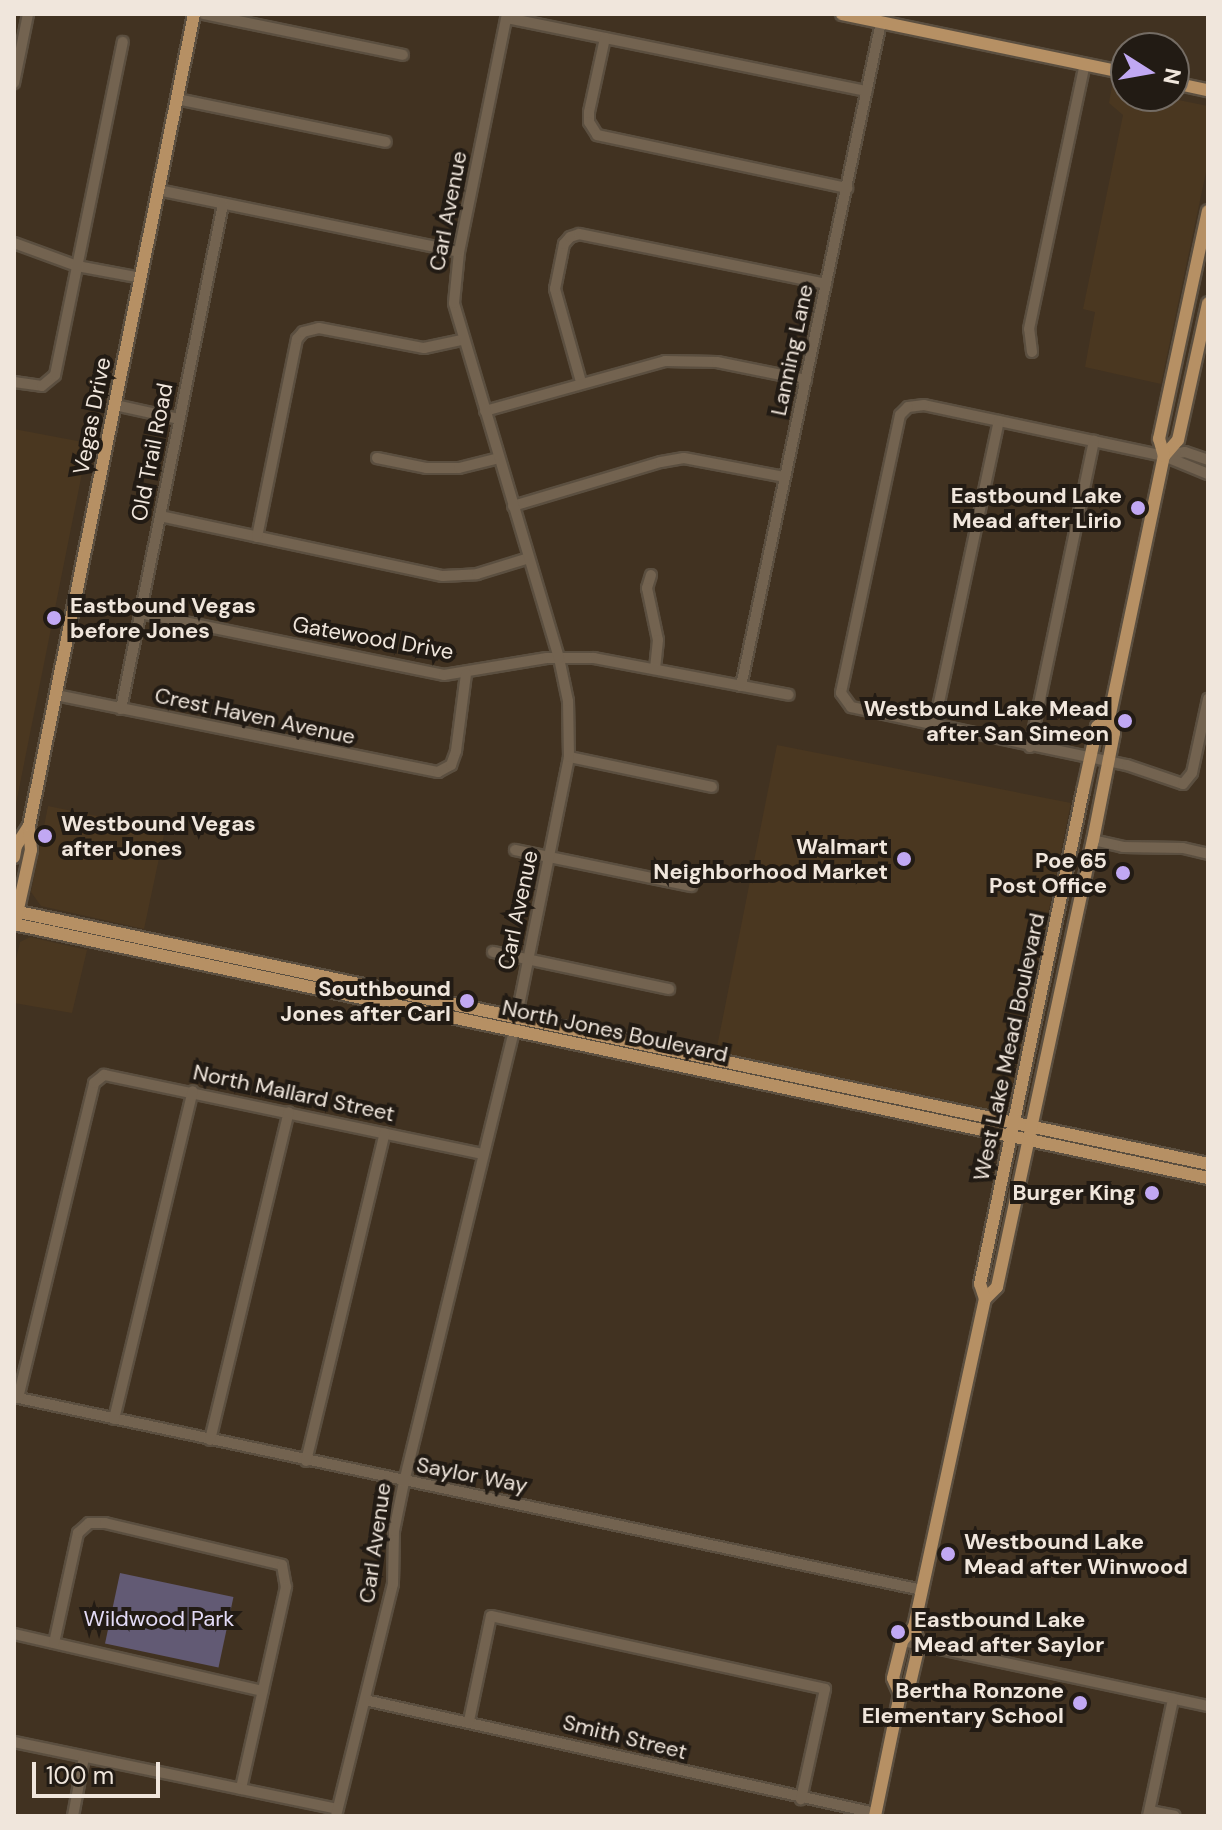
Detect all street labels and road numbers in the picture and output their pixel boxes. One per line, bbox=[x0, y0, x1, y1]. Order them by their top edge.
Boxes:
street label: Carl Avenue bbox=[423, 149, 473, 273]
street label: Lanning Lane bbox=[765, 282, 819, 418]
street label: Vegas Drive bbox=[68, 355, 116, 477]
street label: Old Trail Road bbox=[126, 381, 178, 523]
street label: Gatewood Drive bbox=[290, 611, 456, 665]
street label: Crest Haven Avenue bbox=[152, 682, 358, 750]
street label: Carl Avenue bbox=[492, 848, 544, 972]
street label: West Lake Mead Boulevard bbox=[968, 911, 1050, 1183]
street label: North Jones Boulevard bbox=[500, 994, 730, 1068]
street label: North Mallard Street bbox=[191, 1059, 397, 1127]
street label: Saylor Way bbox=[414, 1451, 530, 1499]
street label: Carl Avenue bbox=[353, 1481, 397, 1605]
street label: Smith Street bbox=[560, 1709, 690, 1765]

